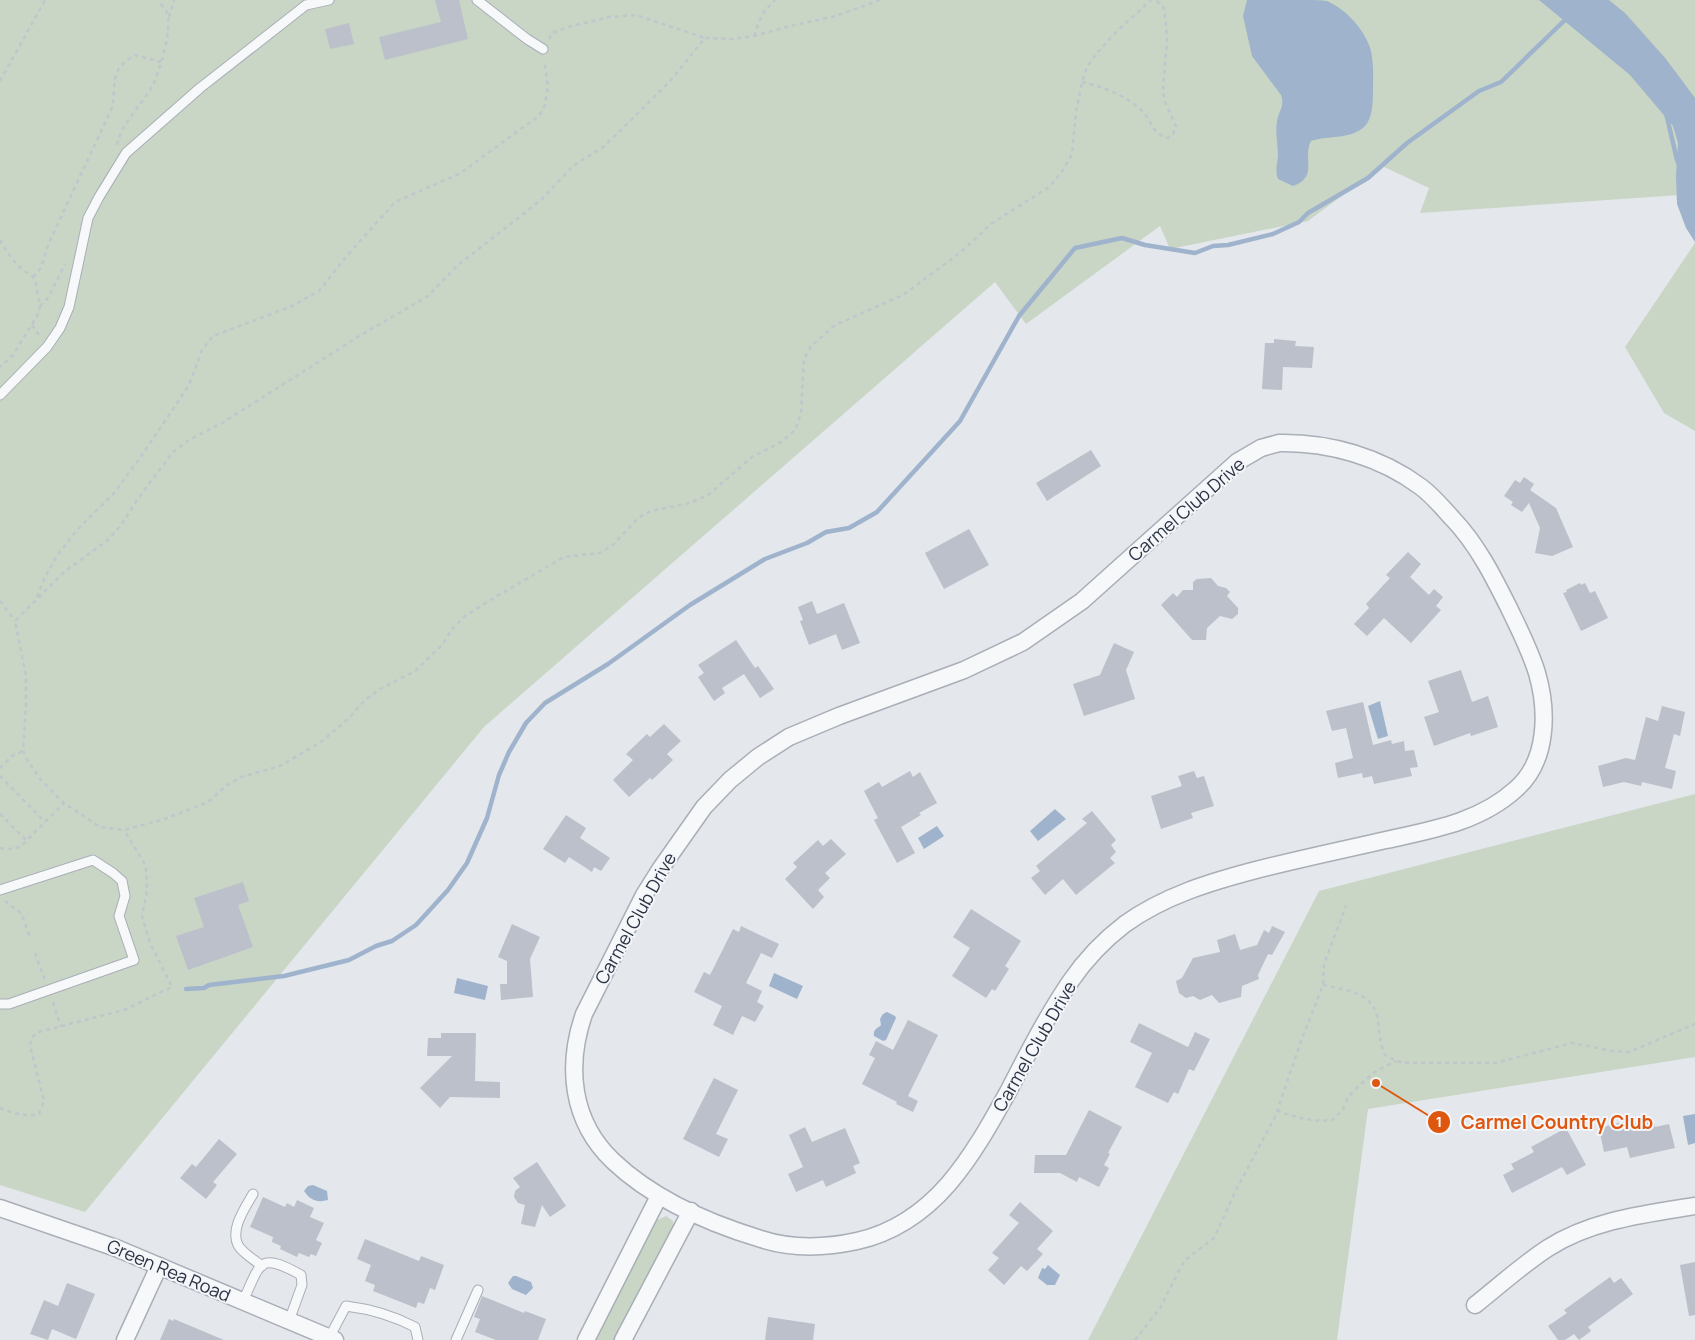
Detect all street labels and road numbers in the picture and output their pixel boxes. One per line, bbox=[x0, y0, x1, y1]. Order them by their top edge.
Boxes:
street label: Carmel Club Drive bbox=[1123, 452, 1249, 566]
street label: Carmel Club Drive bbox=[589, 848, 681, 988]
street label: Carmel Club Drive bbox=[987, 976, 1081, 1116]
street label: Green Rea Road bbox=[104, 1233, 234, 1307]

